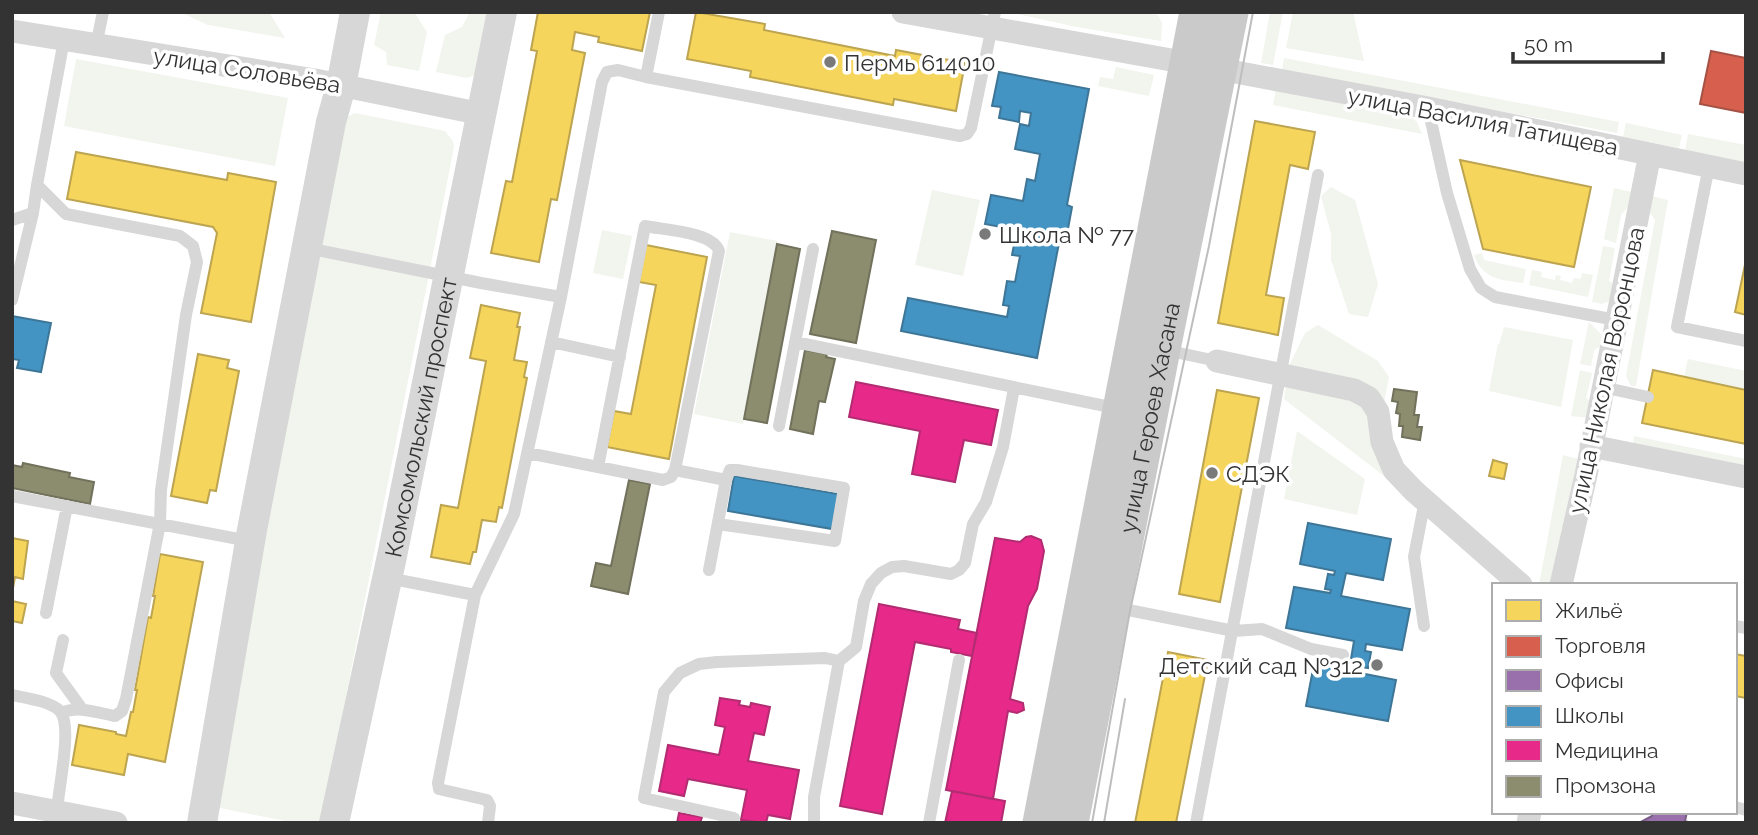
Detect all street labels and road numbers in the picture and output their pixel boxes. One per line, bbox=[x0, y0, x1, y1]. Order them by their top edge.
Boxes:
street label: улица Соловьёва bbox=[152, 42, 342, 98]
street label: улица Василия Татищева bbox=[1346, 82, 1620, 160]
street label: улица Николая Воронцова bbox=[1562, 224, 1650, 516]
street label: Комсомольский проспект bbox=[379, 275, 462, 559]
street label: улица Героев Хасана bbox=[1113, 300, 1185, 535]

